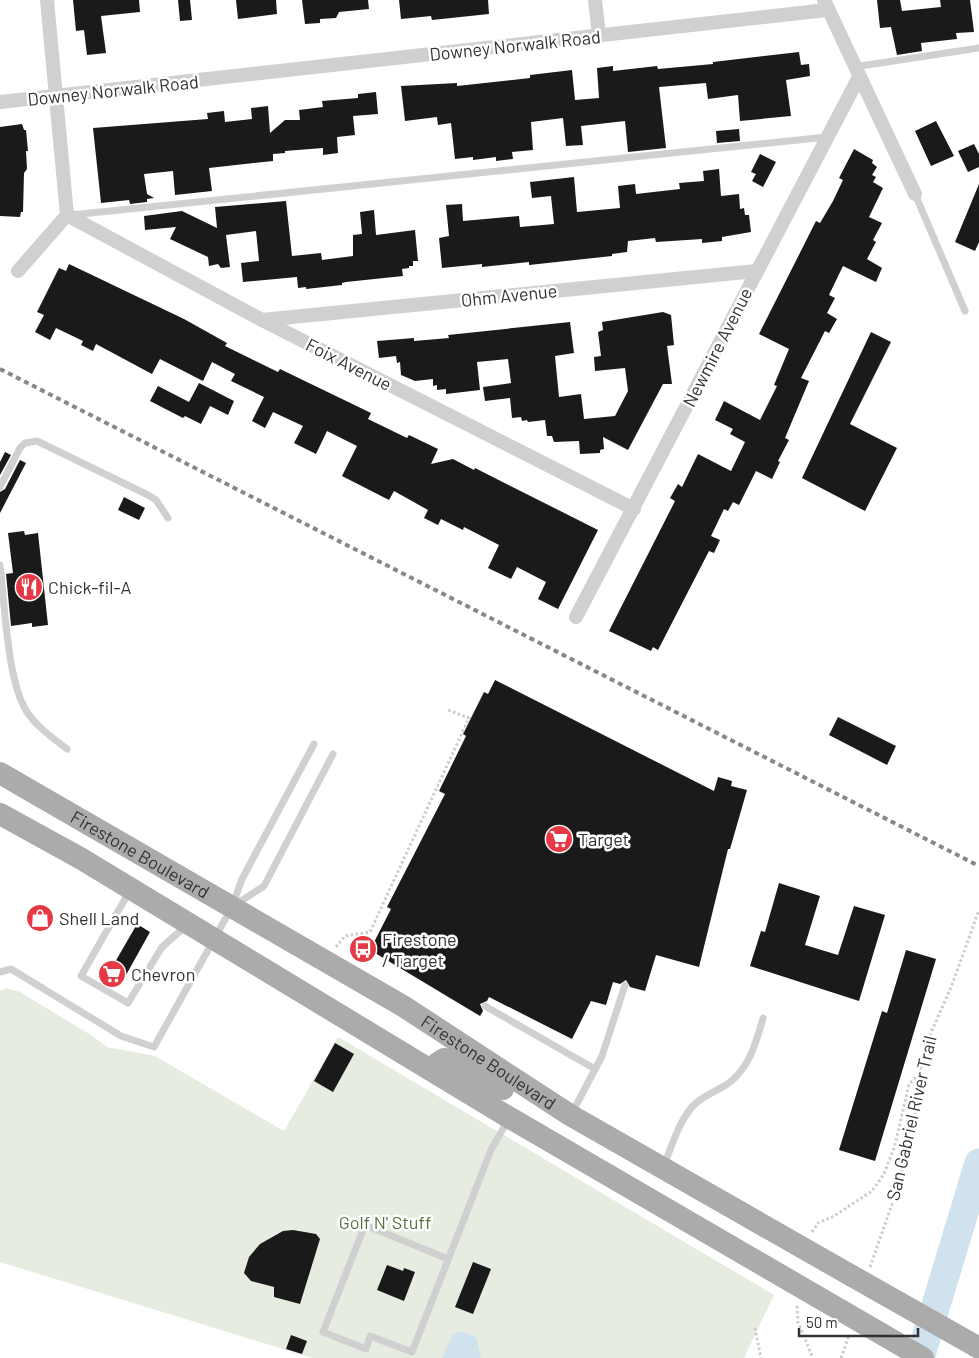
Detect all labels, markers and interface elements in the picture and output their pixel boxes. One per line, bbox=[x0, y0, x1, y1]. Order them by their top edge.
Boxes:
street label: Downey Norwalk Road bbox=[428, 25, 602, 65]
street label: Downey Norwalk Road bbox=[26, 70, 200, 110]
street label: Ohm Avenue bbox=[460, 279, 558, 311]
street label: Newmire Avenue bbox=[677, 284, 757, 410]
street label: Foix Avenue bbox=[302, 333, 396, 395]
restaurant icon: Chick-fil-A bbox=[14, 572, 44, 602]
place label: Chick-fil-A bbox=[48, 576, 132, 598]
street label: Firestone Boulevard bbox=[67, 805, 213, 903]
supermarket icon: Target bbox=[544, 824, 574, 854]
place label: Target bbox=[578, 828, 629, 850]
shop icon: Shell Land bbox=[25, 903, 55, 933]
place label: Shell Land bbox=[59, 907, 139, 929]
place label: Firestone / Target bbox=[382, 928, 457, 971]
bus stop icon: Firestone / Target bbox=[348, 934, 378, 964]
supermarket icon: Chevron bbox=[97, 959, 127, 989]
place label: Chevron bbox=[131, 963, 195, 985]
street label: Firestone Boulevard bbox=[417, 1010, 560, 1114]
street label: San Gabriel River Trail bbox=[881, 1033, 941, 1203]
park label: Golf N' Stuff bbox=[339, 1211, 431, 1233]
scale bar bbox=[799, 1306, 918, 1338]
text: 50 m bbox=[806, 1313, 838, 1331]

